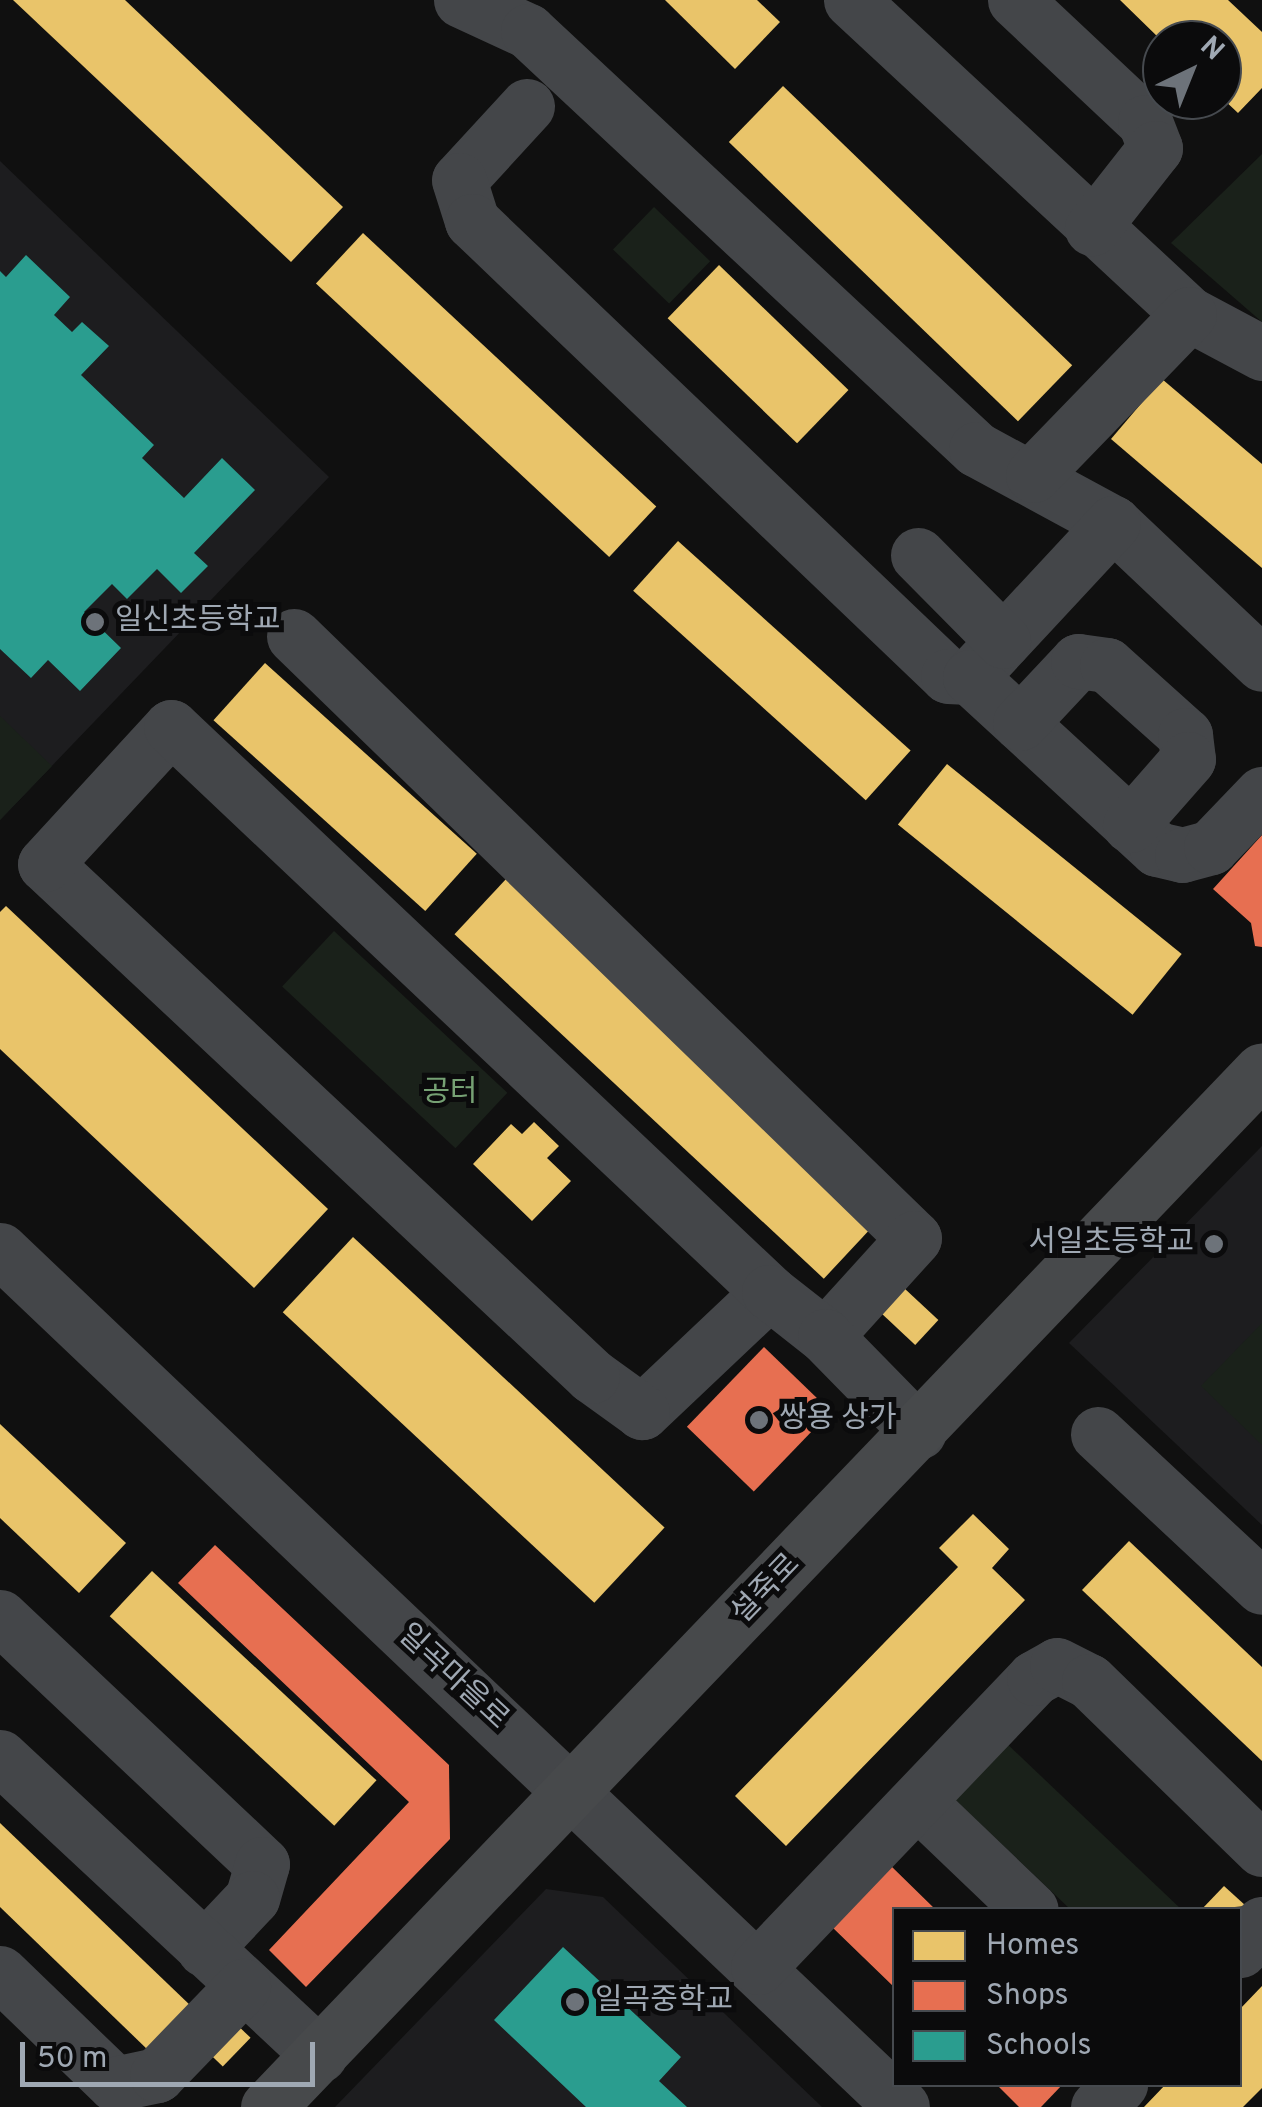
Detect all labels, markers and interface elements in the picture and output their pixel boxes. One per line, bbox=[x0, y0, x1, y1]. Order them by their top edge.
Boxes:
north arrow bbox=[1142, 20, 1242, 120]
text: N bbox=[1191, 29, 1231, 70]
place label: 일신초등학교 bbox=[115, 604, 281, 640]
marker: 일신초등학교 bbox=[84, 611, 106, 633]
park label: 공터 bbox=[422, 1076, 478, 1112]
place label: 서일초등학교 bbox=[1028, 1226, 1194, 1262]
marker: 서일초등학교 bbox=[1203, 1233, 1225, 1255]
place label: 쌍용 상가 bbox=[779, 1402, 896, 1438]
marker: 쌍용 상가 bbox=[748, 1409, 770, 1431]
street label: 설죽로 bbox=[725, 1548, 809, 1632]
street label: 일곡마을로 bbox=[389, 1618, 515, 1738]
legend bbox=[892, 1907, 1242, 2087]
text: Homes bbox=[986, 1928, 1079, 1965]
text: Shops bbox=[986, 1978, 1069, 2015]
place label: 일곡중학교 bbox=[595, 1984, 733, 2020]
marker: 일곡중학교 bbox=[564, 1991, 586, 2013]
scale bar bbox=[25, 2022, 320, 2084]
text: Schools bbox=[986, 2028, 1092, 2065]
text: 50 m bbox=[37, 2041, 107, 2078]

